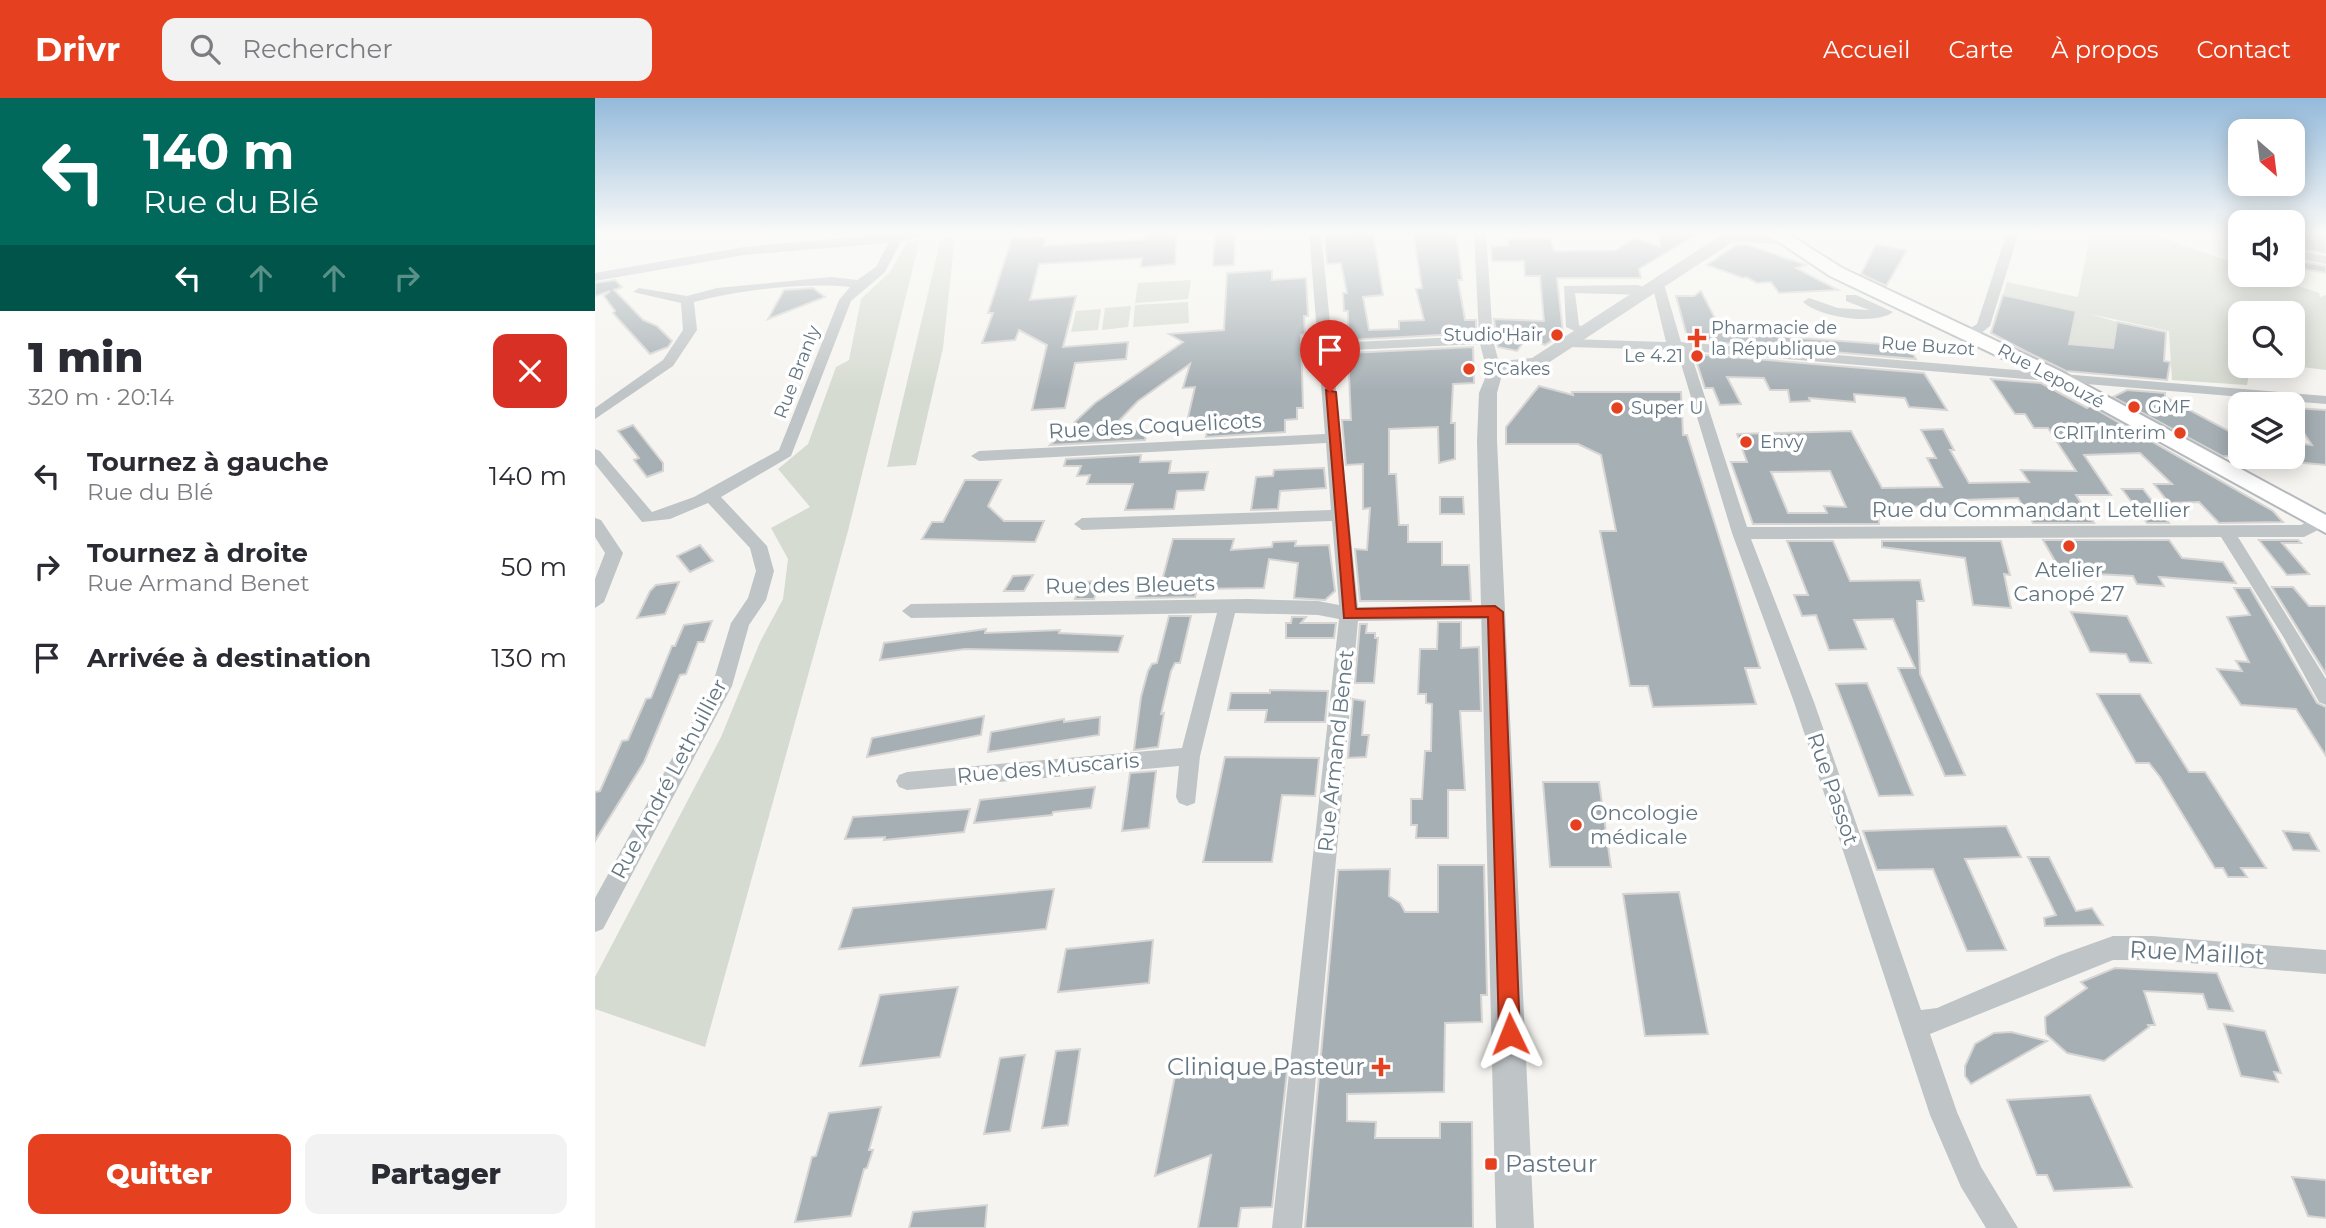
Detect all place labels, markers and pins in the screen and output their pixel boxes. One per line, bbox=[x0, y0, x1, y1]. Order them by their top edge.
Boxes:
place label: Pharmacie de la République bbox=[1711, 317, 1837, 360]
pin bbox=[1300, 320, 1360, 392]
place label: Studio'Hair bbox=[1444, 324, 1543, 346]
marker: Studio'Hair bbox=[1549, 327, 1565, 343]
marker: Pharmacie de la République bbox=[1689, 330, 1705, 346]
place label: Le 4.21 bbox=[1624, 345, 1683, 367]
marker: Le 4.21 bbox=[1689, 348, 1705, 364]
place label: S'Cakes bbox=[1483, 358, 1550, 380]
marker: S'Cakes bbox=[1461, 361, 1477, 377]
place label: GMF bbox=[2148, 396, 2191, 418]
place label: Super U bbox=[1631, 397, 1703, 419]
marker: GMF bbox=[2126, 399, 2142, 415]
marker: Super U bbox=[1609, 400, 1625, 416]
place label: CRIT Interim bbox=[2053, 422, 2166, 444]
marker: CRIT Interim bbox=[2172, 425, 2188, 441]
place label: Envy bbox=[1760, 431, 1804, 453]
marker: Envy bbox=[1738, 434, 1754, 450]
marker: Atelier Canopé 27 bbox=[2061, 538, 2077, 554]
place label: Atelier Canopé 27 bbox=[2013, 557, 2125, 606]
place label: Oncologie médicale bbox=[1590, 800, 1698, 849]
marker: Oncologie médicale bbox=[1568, 817, 1584, 833]
place label: Clinique Pasteur bbox=[1167, 1052, 1365, 1081]
marker: Clinique Pasteur bbox=[1371, 1057, 1391, 1077]
place label: Pasteur bbox=[1505, 1149, 1597, 1178]
marker: Pasteur bbox=[1483, 1156, 1499, 1172]

